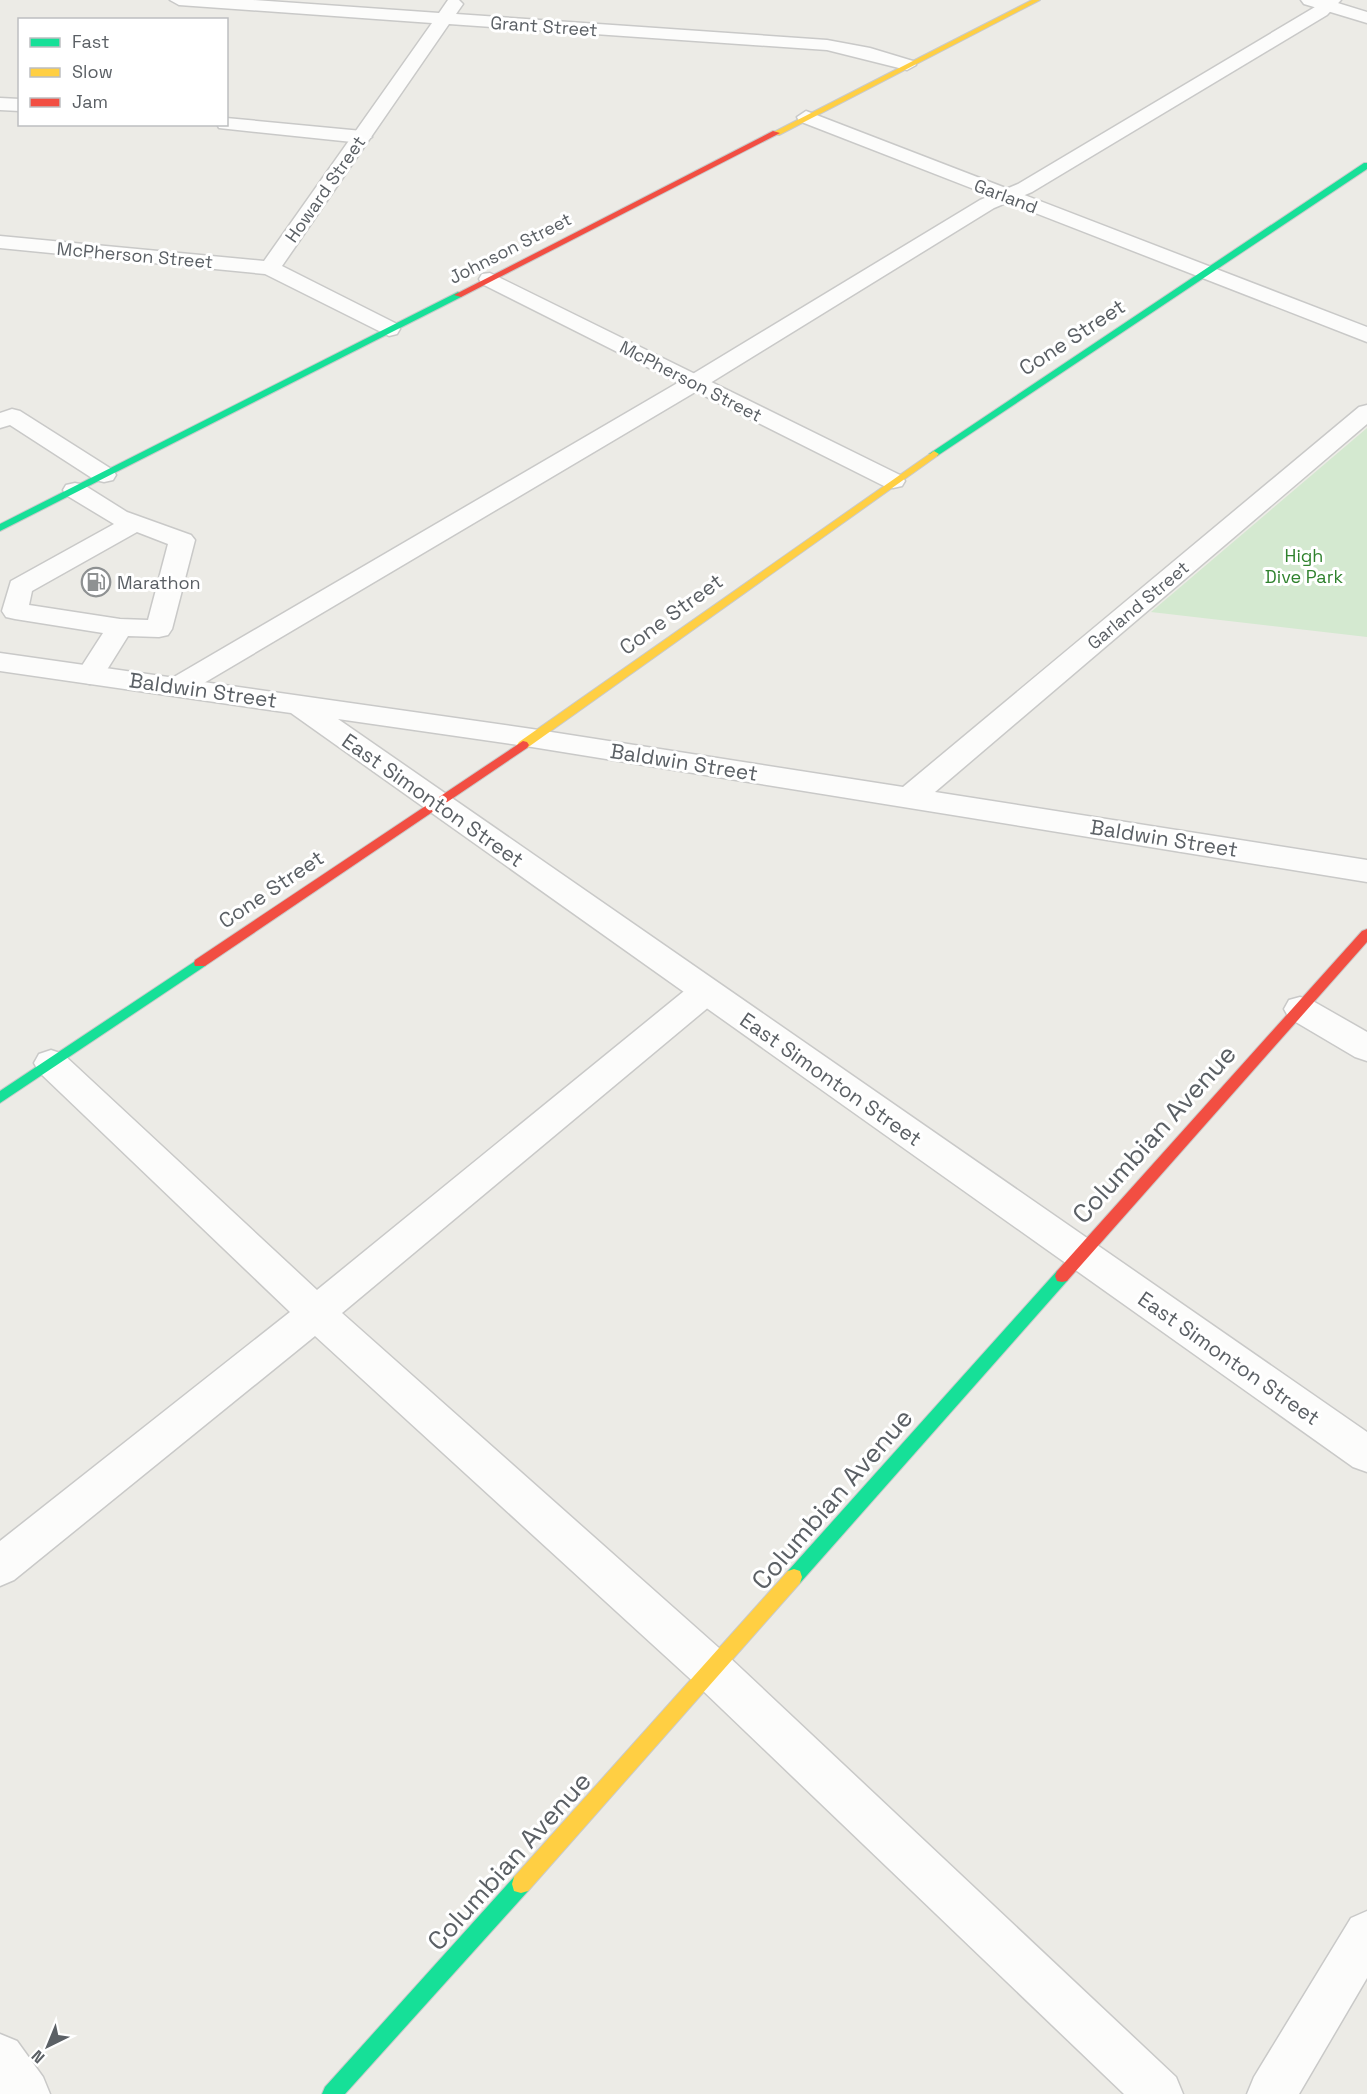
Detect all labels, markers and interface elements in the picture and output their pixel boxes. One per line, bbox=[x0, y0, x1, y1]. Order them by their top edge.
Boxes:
street label: Grant Street bbox=[490, 11, 598, 41]
legend bbox=[18, 18, 228, 126]
text: Fast bbox=[72, 30, 109, 53]
text: Slow bbox=[72, 60, 113, 83]
text: Jam bbox=[72, 90, 108, 113]
street label: Howard Street bbox=[280, 131, 370, 247]
street label: Garland bbox=[971, 173, 1041, 219]
street label: Johnson Street bbox=[445, 207, 575, 289]
street label: McPherson Street bbox=[56, 237, 214, 273]
street label: Cone Street bbox=[1014, 293, 1130, 381]
street label: McPherson Street bbox=[616, 335, 766, 427]
park label: High Dive Park bbox=[1265, 544, 1344, 588]
street label: Garland Street bbox=[1082, 556, 1194, 654]
fuel station icon: Marathon bbox=[80, 566, 112, 598]
street label: Cone Street bbox=[614, 567, 728, 661]
place label: Marathon bbox=[117, 571, 201, 594]
street label: Baldwin Street bbox=[127, 666, 279, 714]
street label: East Simonton Street bbox=[337, 727, 529, 873]
street label: Baldwin Street bbox=[608, 737, 760, 787]
street label: Baldwin Street bbox=[1088, 813, 1240, 863]
street label: Cone Street bbox=[213, 844, 329, 934]
street label: East Simonton Street bbox=[735, 1006, 927, 1152]
street label: Columbian Avenue bbox=[1065, 1037, 1243, 1231]
street label: East Simonton Street bbox=[1133, 1285, 1325, 1431]
street label: Columbian Avenue bbox=[744, 1401, 920, 1597]
street label: Columbian Avenue bbox=[420, 1764, 598, 1958]
north arrow bbox=[18, 2016, 78, 2076]
text: N bbox=[27, 2045, 49, 2068]

